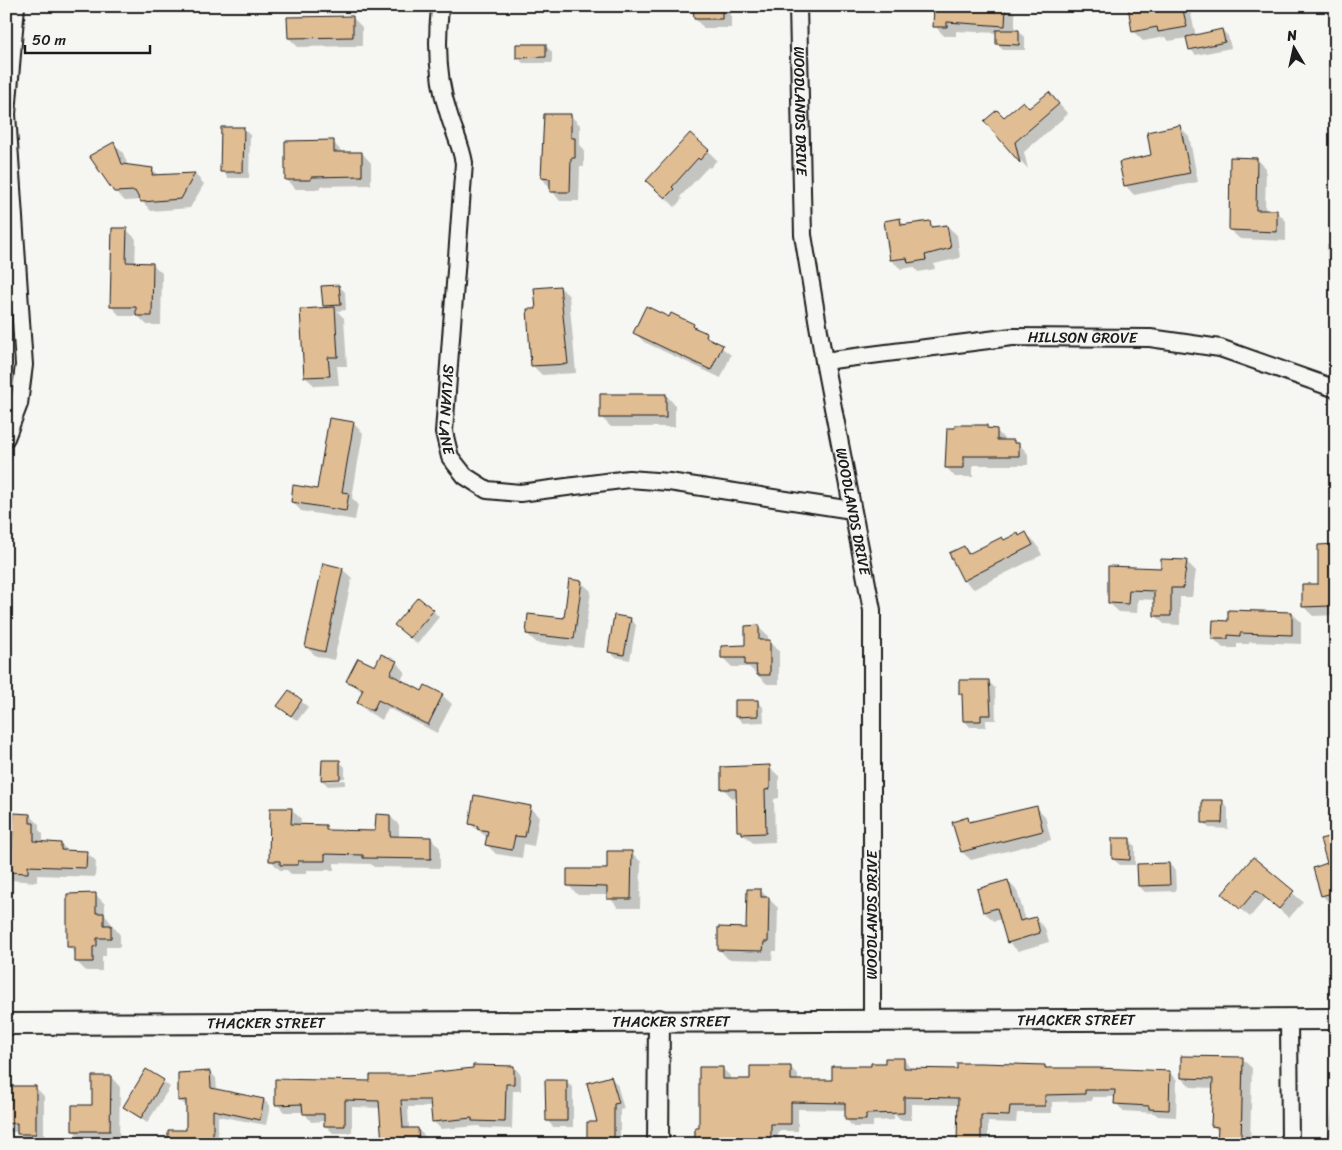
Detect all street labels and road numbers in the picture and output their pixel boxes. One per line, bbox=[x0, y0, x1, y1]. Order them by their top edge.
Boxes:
street label: WOODLANDS DRIVE bbox=[786, 46, 815, 178]
street label: HILLSON GROVE bbox=[1028, 324, 1139, 351]
street label: SYLVAN LANE bbox=[431, 363, 462, 459]
street label: WOODLANDS DRIVE bbox=[828, 445, 878, 579]
street label: WOODLANDS DRIVE bbox=[859, 849, 885, 980]
street label: THACKER STREET bbox=[1017, 1007, 1137, 1033]
street label: THACKER STREET bbox=[612, 1008, 732, 1035]
street label: THACKER STREET bbox=[207, 1010, 327, 1036]

